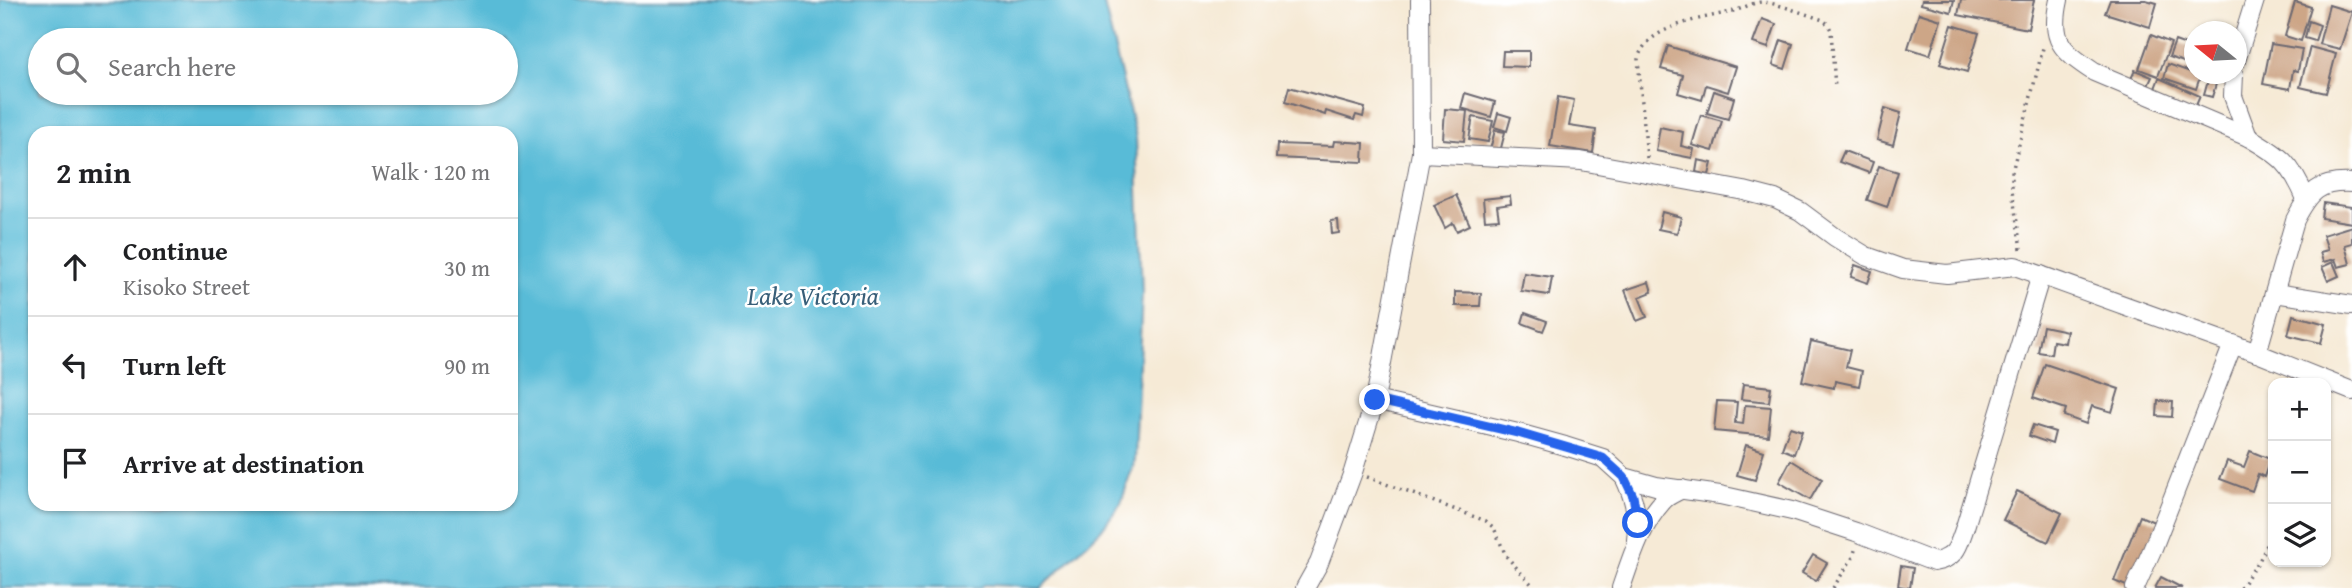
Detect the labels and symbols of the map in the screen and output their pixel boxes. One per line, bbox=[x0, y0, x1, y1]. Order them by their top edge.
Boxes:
north arrow bbox=[2184, 21, 2247, 84]
water label: Lake Victoria bbox=[746, 276, 879, 315]
route end bbox=[1359, 384, 1390, 415]
route start bbox=[1622, 507, 1653, 538]

